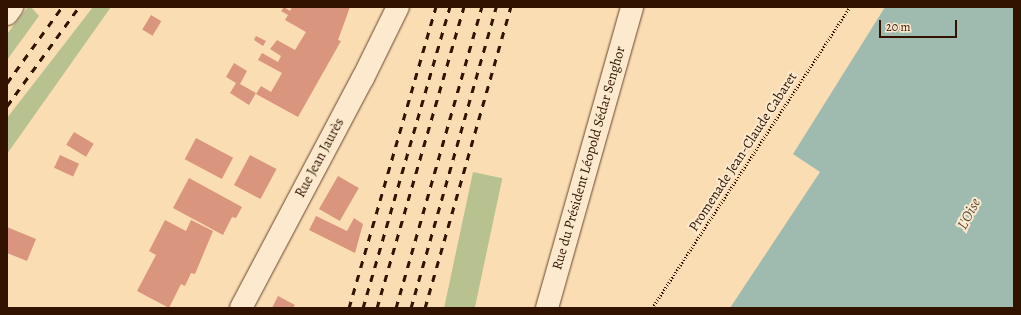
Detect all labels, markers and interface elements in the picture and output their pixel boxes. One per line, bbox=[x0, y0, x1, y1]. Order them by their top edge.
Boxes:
scale bar bbox=[881, 12, 959, 38]
text: 20 m bbox=[886, 19, 910, 35]
street label: Rue du Président Léopold Sédar Senghor bbox=[549, 44, 629, 272]
street label: Promenade Jean-Claude Cabaret bbox=[685, 69, 801, 235]
street label: Rue Jean Jaurès bbox=[292, 115, 348, 201]
water label: L'Oise bbox=[953, 195, 985, 233]

